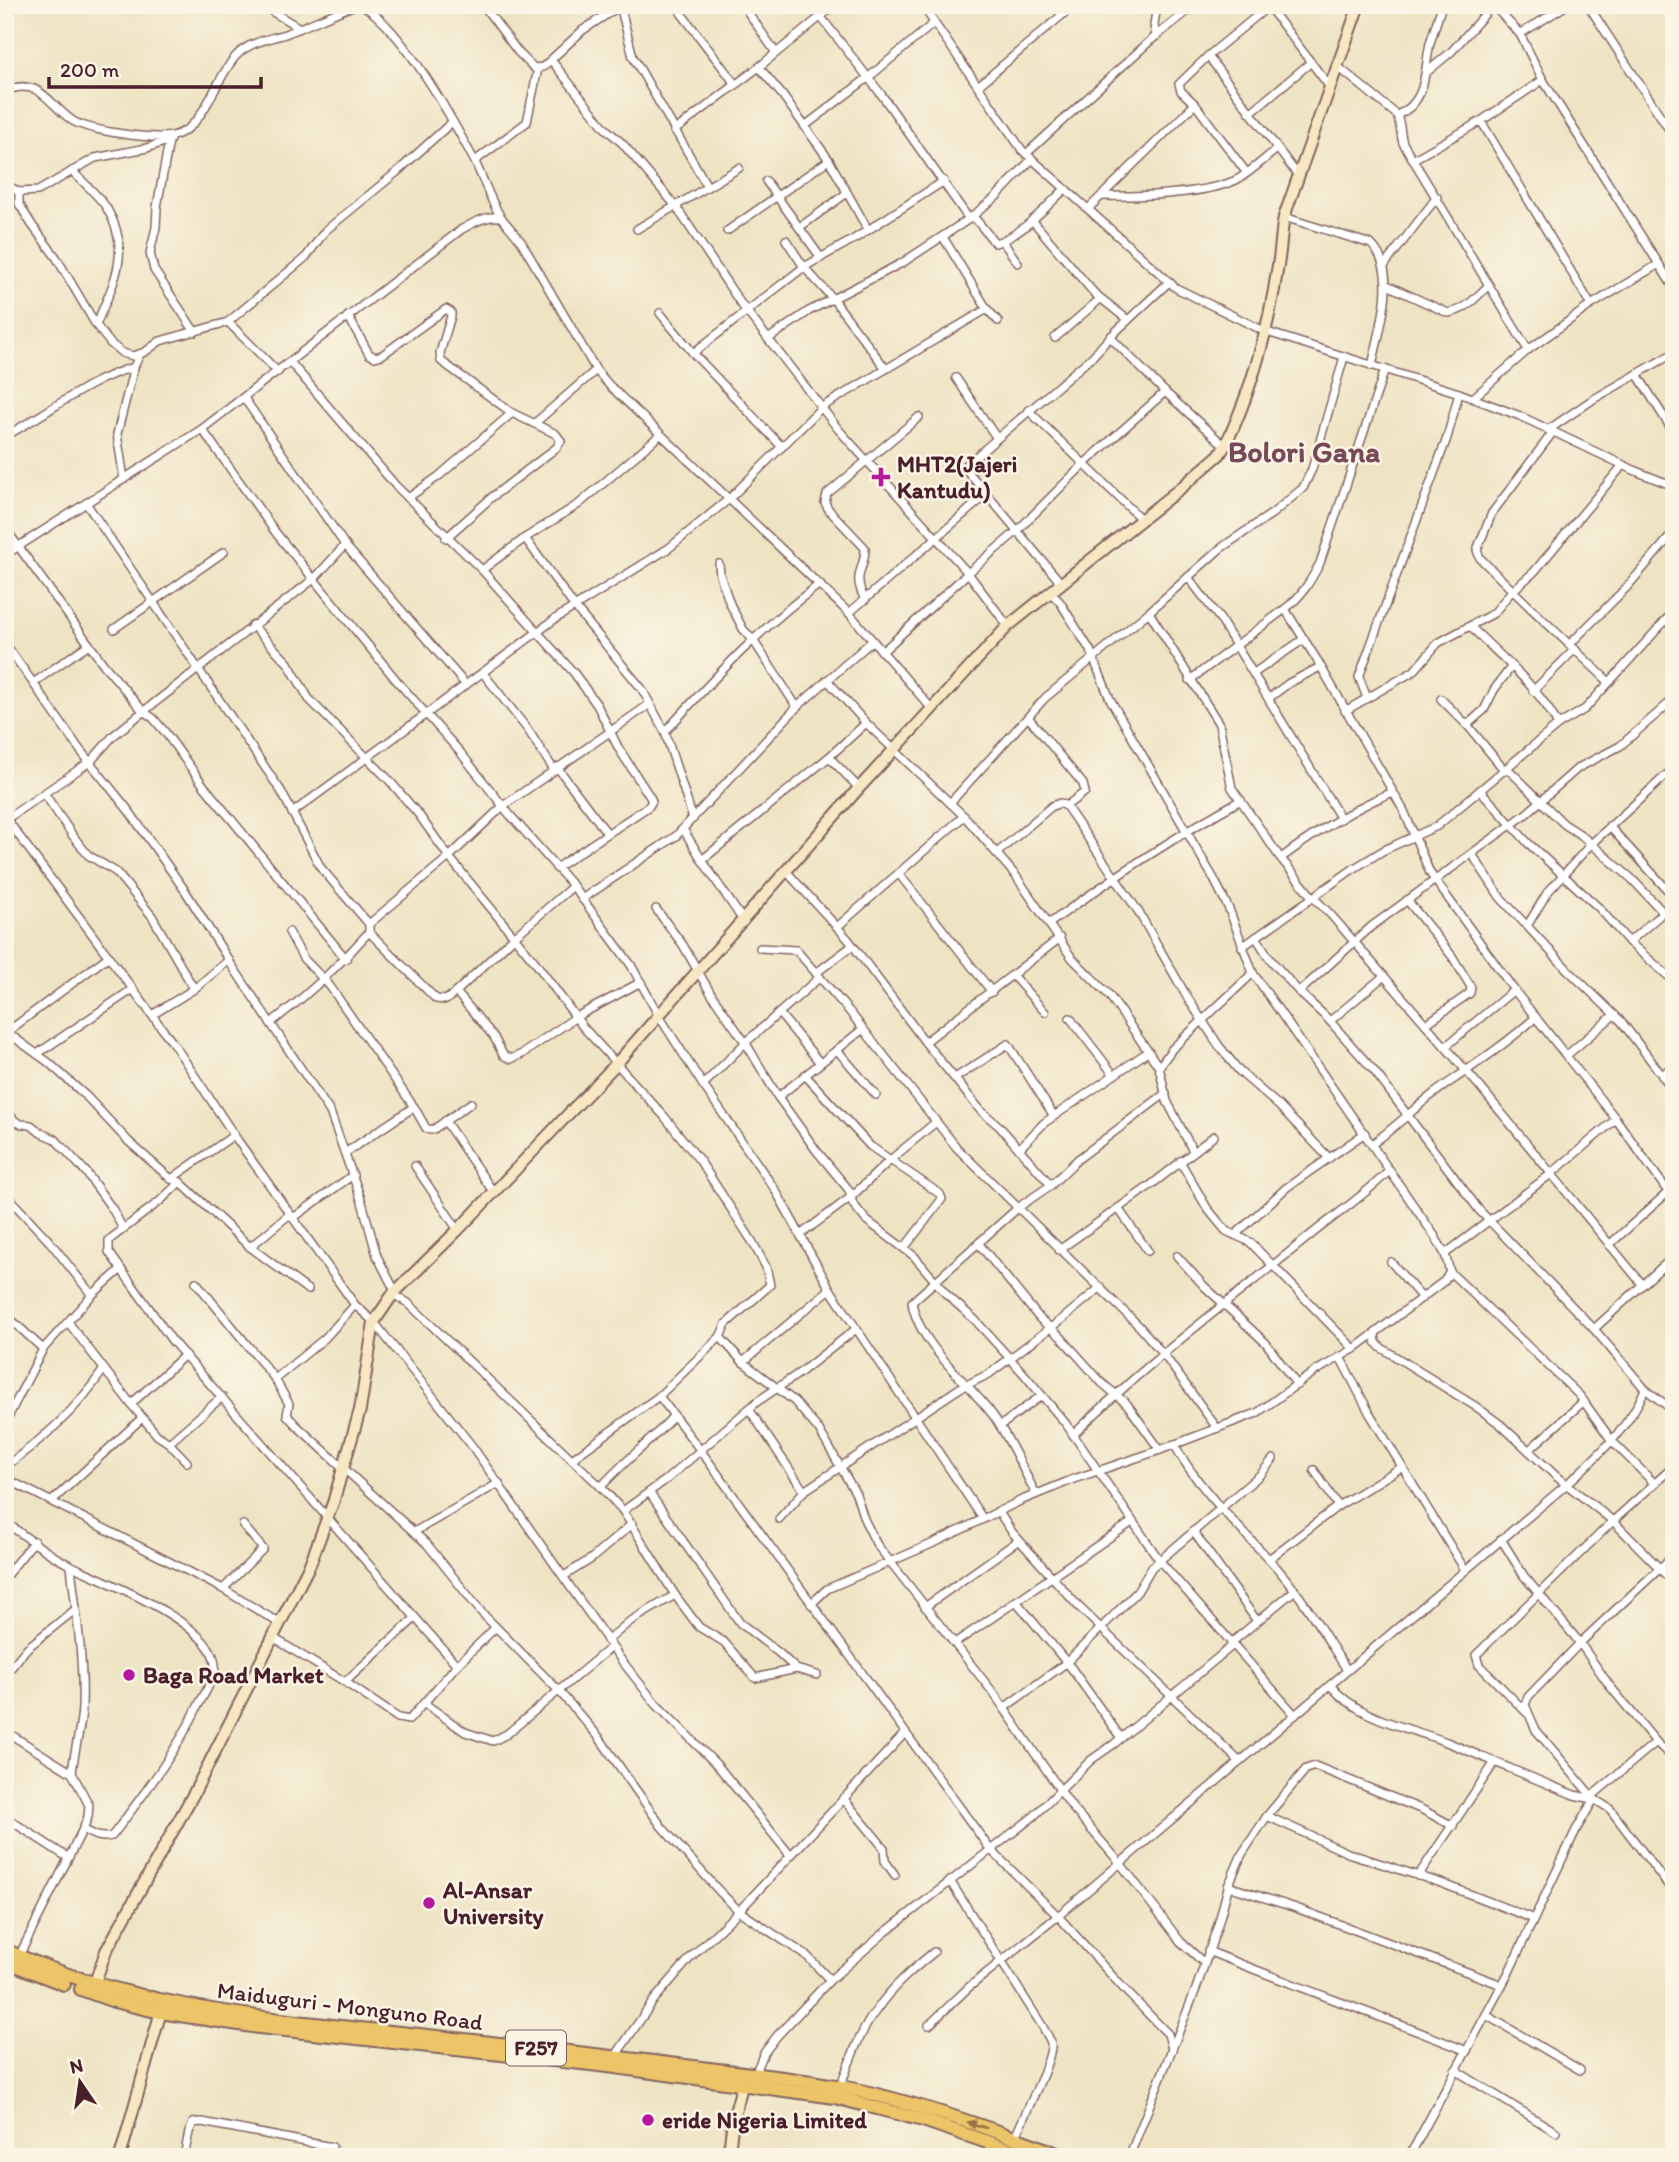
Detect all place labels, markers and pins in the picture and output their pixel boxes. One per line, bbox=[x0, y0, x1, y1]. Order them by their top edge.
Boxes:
place label: MHT2(Jajeri Kantudu) bbox=[897, 450, 1017, 504]
marker: MHT2(Jajeri Kantudu) bbox=[871, 467, 891, 487]
place label: Baga Road Market bbox=[143, 1661, 324, 1689]
marker: Baga Road Market bbox=[121, 1667, 137, 1683]
place label: Al-Ansar University bbox=[442, 1876, 544, 1930]
marker: Al-Ansar University bbox=[421, 1895, 437, 1911]
place label: eride Nigeria Limited bbox=[662, 2106, 867, 2134]
marker: eride Nigeria Limited bbox=[640, 2112, 656, 2128]

